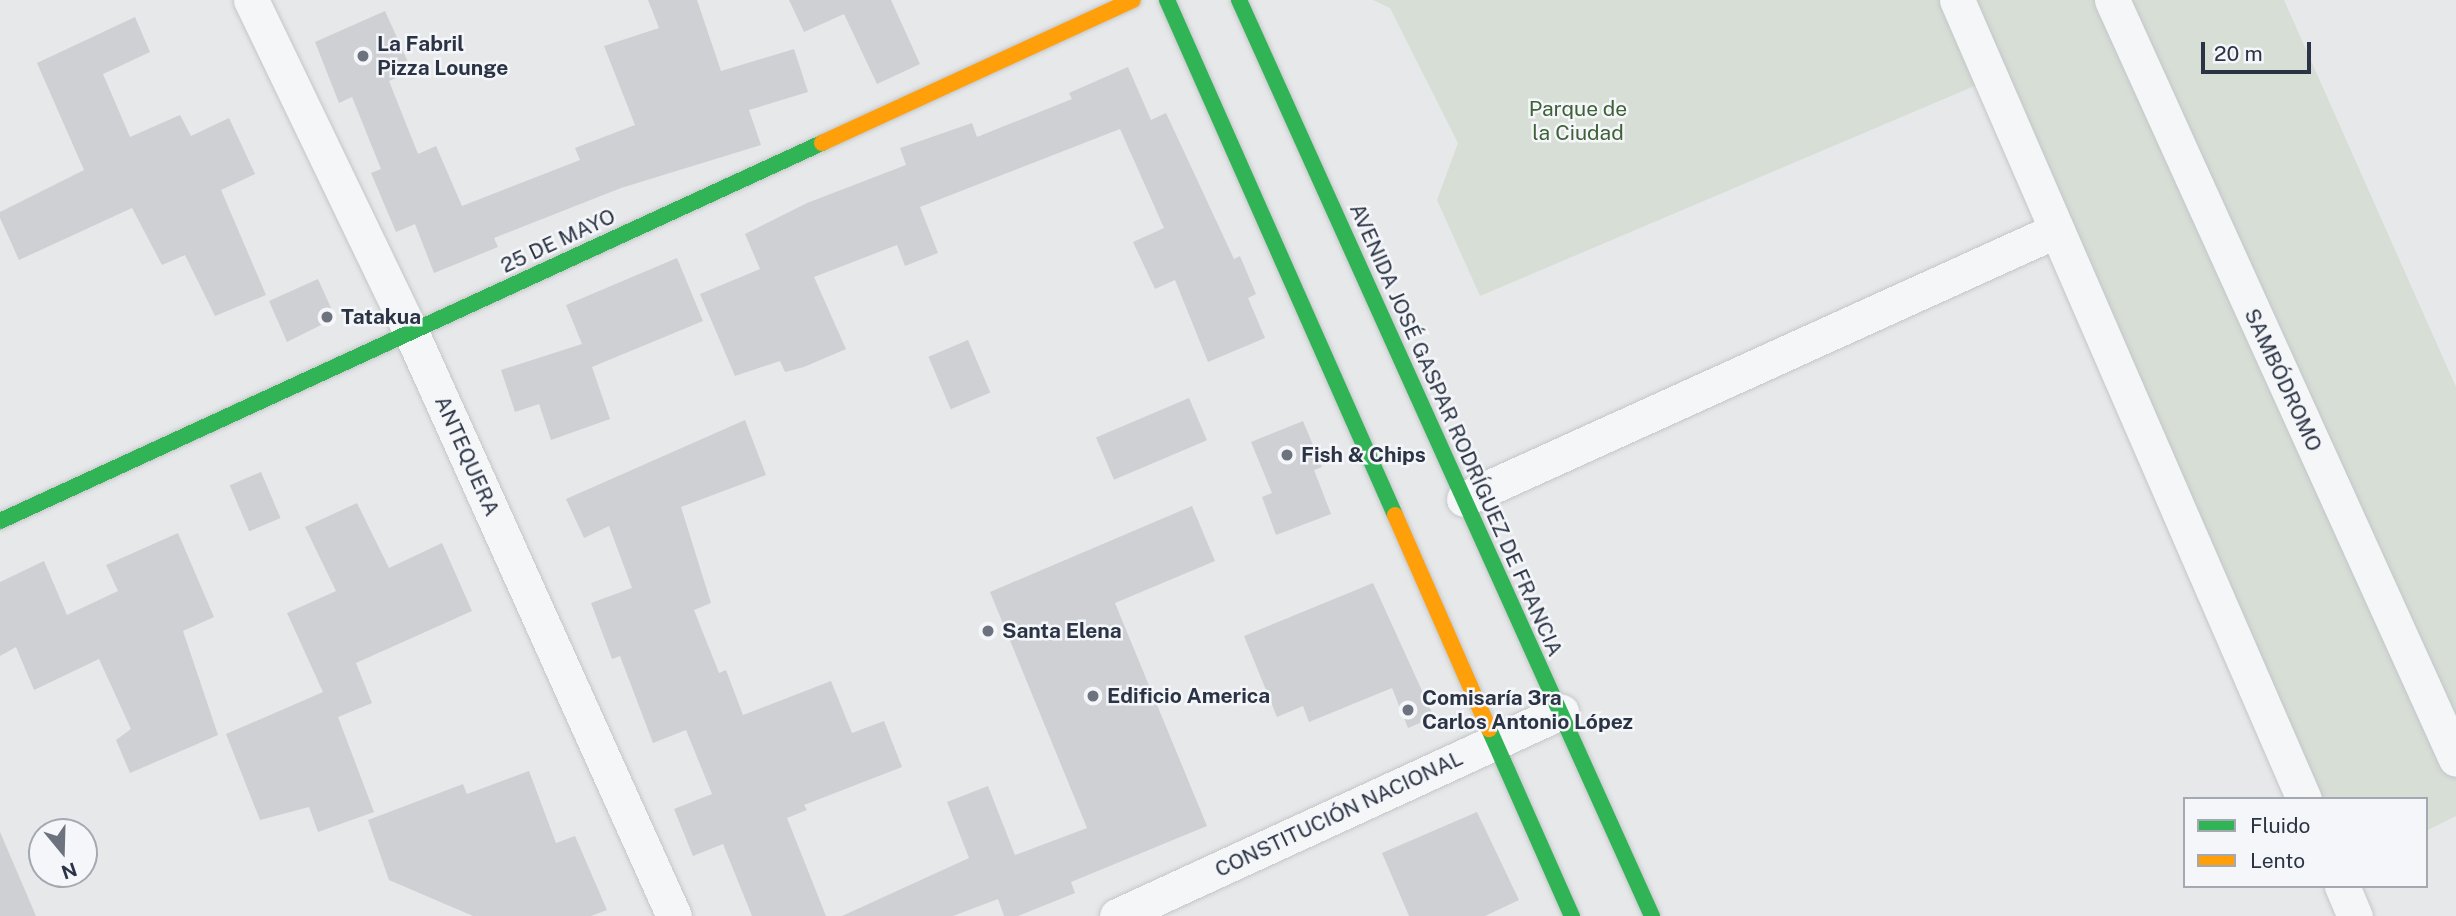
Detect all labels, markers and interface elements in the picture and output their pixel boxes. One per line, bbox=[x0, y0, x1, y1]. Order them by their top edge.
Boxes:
scale bar bbox=[2204, 28, 2314, 72]
place label: La Fabril Pizza Lounge bbox=[377, 31, 508, 81]
text: 20 m bbox=[2214, 41, 2263, 66]
marker: La Fabril Pizza Lounge bbox=[355, 48, 371, 64]
park label: Parque de la Ciudad bbox=[1529, 96, 1627, 146]
street label: AVENIDA JOSÉ GASPAR RODRÍGUEZ DE FRANCIA bbox=[1344, 200, 1568, 660]
street label: 25 DE MAYO bbox=[497, 204, 619, 278]
place label: Tatakua bbox=[341, 304, 421, 330]
street label: SAMBÓDROMO bbox=[2239, 305, 2327, 455]
marker: Tatakua bbox=[319, 309, 335, 325]
street label: ANTEQUERA bbox=[429, 392, 505, 520]
place label: Fish & Chips bbox=[1301, 442, 1426, 468]
marker: Fish & Chips bbox=[1279, 447, 1295, 463]
place label: Santa Elena bbox=[1002, 618, 1122, 644]
marker: Santa Elena bbox=[980, 623, 996, 639]
place label: Edificio America bbox=[1107, 683, 1270, 709]
place label: Comisaría 3ra Carlos Antonio López bbox=[1422, 685, 1633, 735]
marker: Edificio America bbox=[1085, 688, 1101, 704]
marker: Comisaría 3ra Carlos Antonio López bbox=[1400, 702, 1416, 718]
street label: CONSTITUCIÓN NACIONAL bbox=[1211, 745, 1467, 883]
legend bbox=[2183, 797, 2428, 888]
text: Fluido bbox=[2250, 813, 2310, 838]
north arrow bbox=[28, 818, 98, 888]
text: Lento bbox=[2250, 848, 2305, 873]
text: N bbox=[59, 858, 80, 884]

